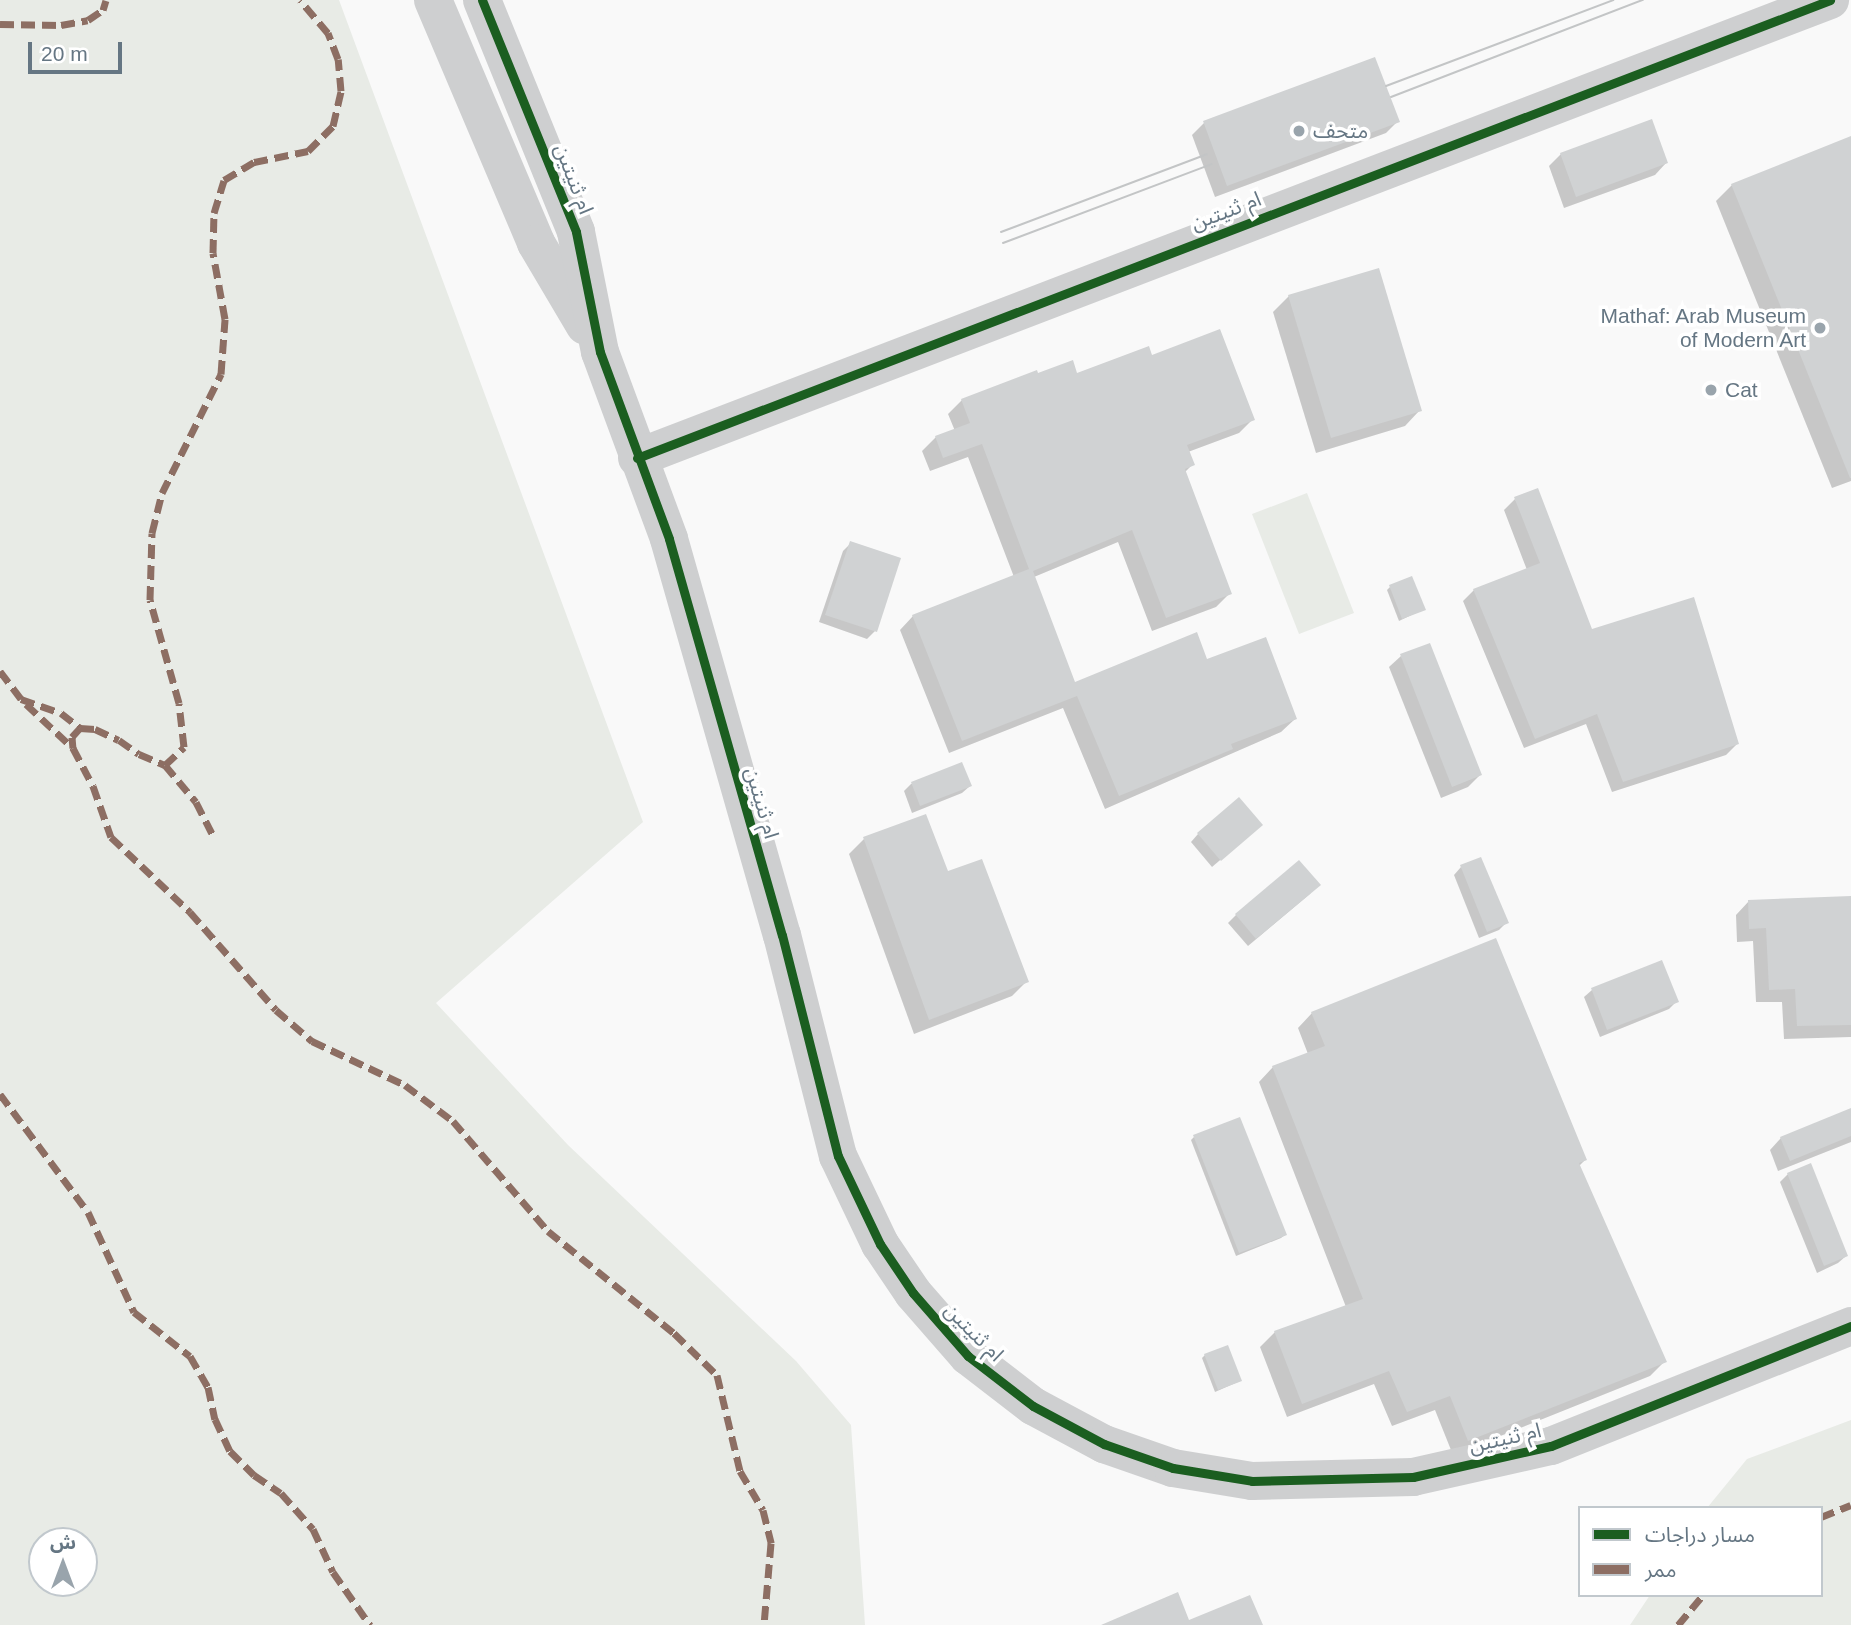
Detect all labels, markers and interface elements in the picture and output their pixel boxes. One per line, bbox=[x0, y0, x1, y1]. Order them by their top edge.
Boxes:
scale bar bbox=[32, 28, 126, 72]
text: 20 m bbox=[41, 42, 88, 65]
place label: متحف bbox=[1313, 118, 1368, 144]
marker: متحف bbox=[1291, 123, 1307, 139]
street label: ام ثنيتين bbox=[549, 140, 599, 218]
street label: ام ثنيتين bbox=[1187, 186, 1265, 236]
place label: Mathaf: Arab Museum of Modern Art bbox=[1599, 303, 1806, 353]
marker: Mathaf: Arab Museum of Modern Art bbox=[1812, 320, 1828, 336]
place label: Cat bbox=[1725, 377, 1758, 403]
marker: Cat bbox=[1703, 382, 1719, 398]
street label: ام ثنيتين bbox=[740, 764, 784, 842]
street label: ام ثنيتين bbox=[939, 1297, 1009, 1367]
street label: ام ثنيتين bbox=[1466, 1417, 1544, 1459]
legend bbox=[1578, 1506, 1823, 1597]
text: مسار دراجات bbox=[1645, 1523, 1755, 1546]
north arrow bbox=[28, 1527, 98, 1597]
text: ش bbox=[50, 1532, 76, 1553]
text: ممر bbox=[1645, 1558, 1676, 1581]

